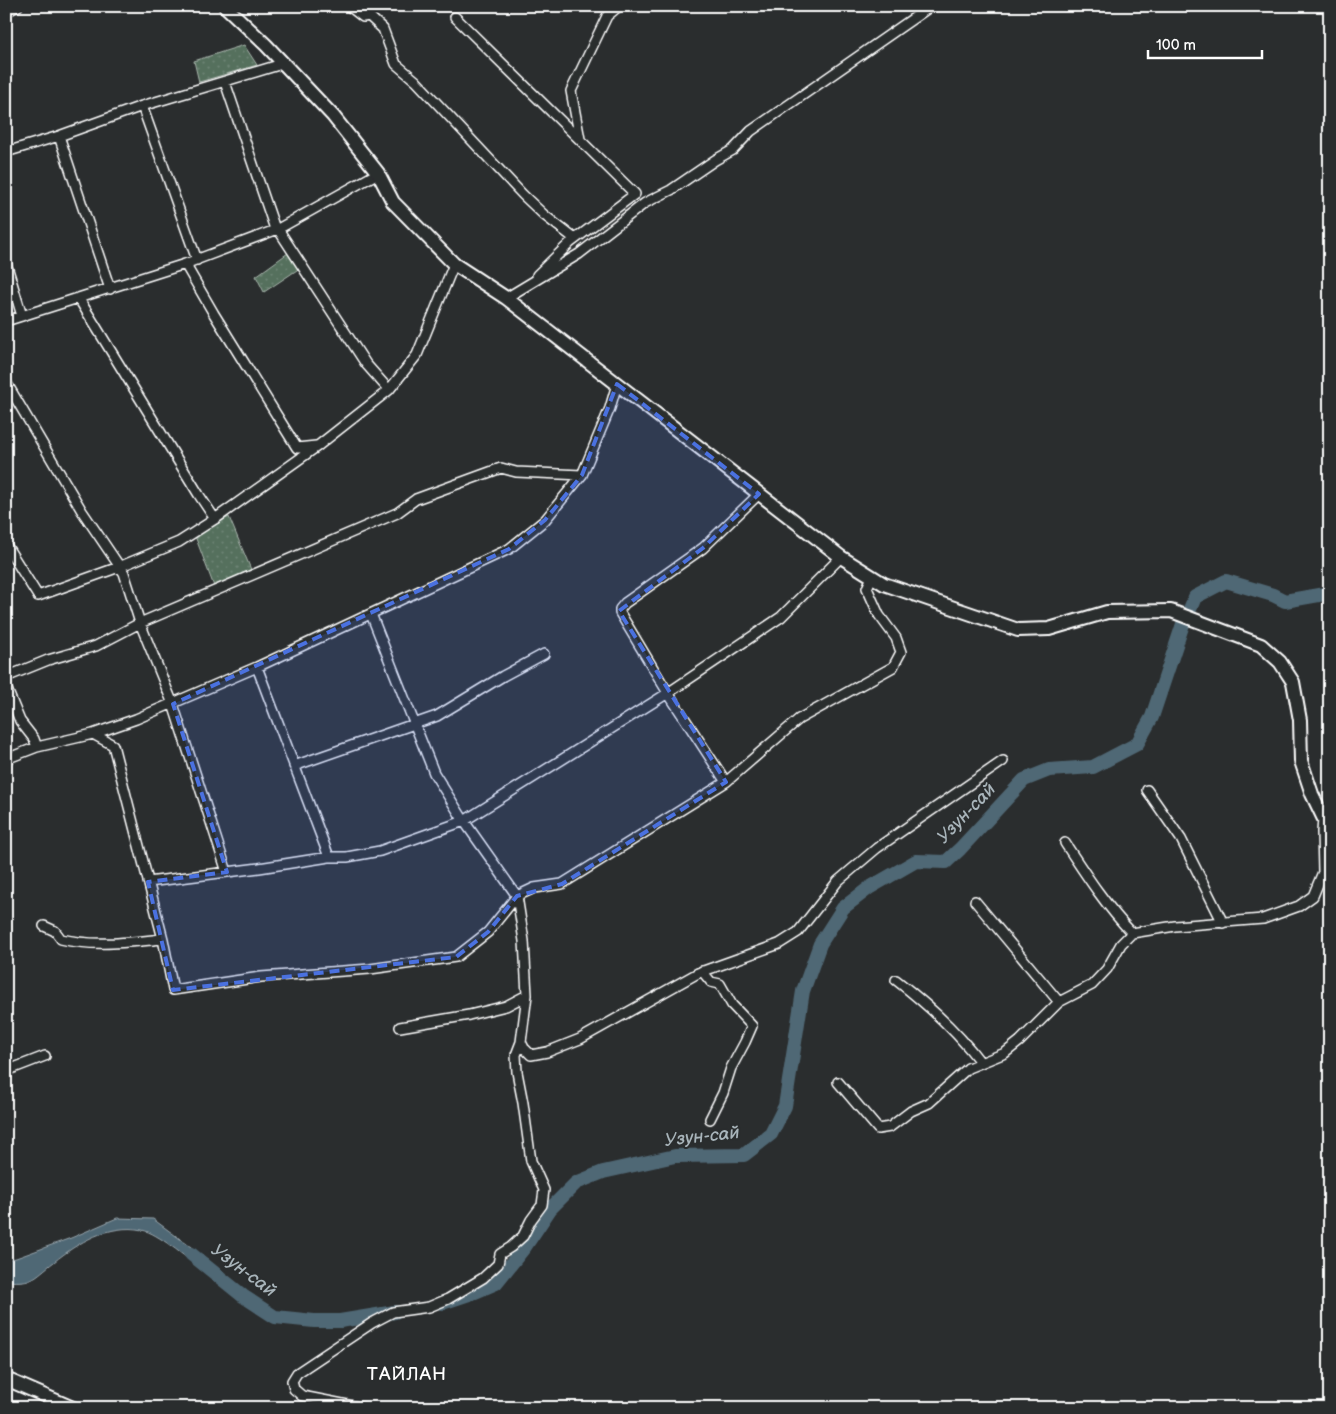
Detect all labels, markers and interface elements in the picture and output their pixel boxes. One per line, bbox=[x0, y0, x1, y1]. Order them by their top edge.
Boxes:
scale bar bbox=[1148, 28, 1262, 60]
text: 100 m bbox=[1156, 36, 1196, 55]
water label: Узун-сай bbox=[933, 779, 1000, 848]
water label: Узун-сай bbox=[664, 1122, 741, 1151]
water label: Узун-сай bbox=[207, 1239, 280, 1301]
district label: ТАЙЛАН bbox=[367, 1363, 447, 1386]

